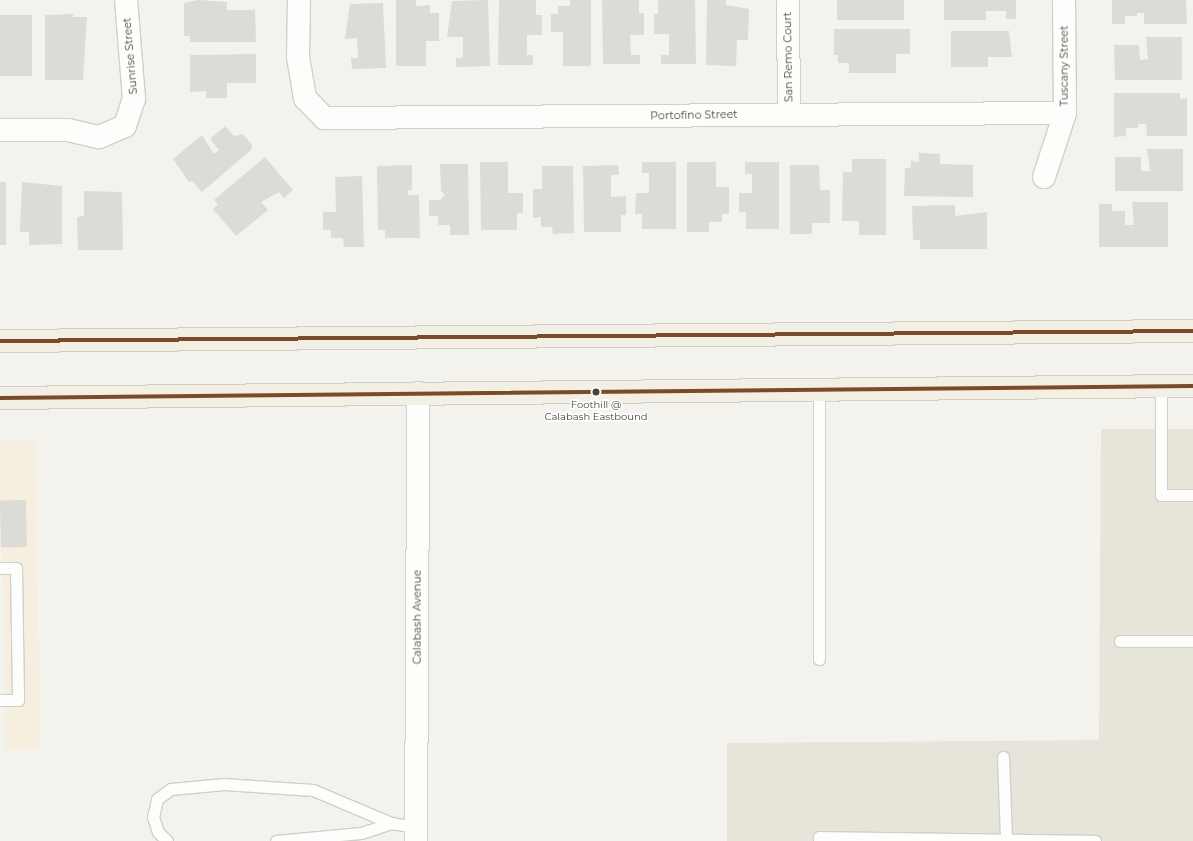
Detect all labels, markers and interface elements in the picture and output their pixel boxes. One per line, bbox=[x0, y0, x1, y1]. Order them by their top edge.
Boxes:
street label: San Remo Court bbox=[781, 12, 795, 102]
street label: Sunrise Street bbox=[120, 17, 140, 95]
street label: Tuscany Street bbox=[1057, 26, 1071, 106]
street label: Portofino Street bbox=[650, 108, 738, 122]
marker: Foothill @ Calabash Eastbound bbox=[591, 387, 601, 397]
place label: Foothill @ Calabash Eastbound bbox=[544, 398, 648, 422]
street label: Calabash Avenue bbox=[410, 570, 424, 664]

